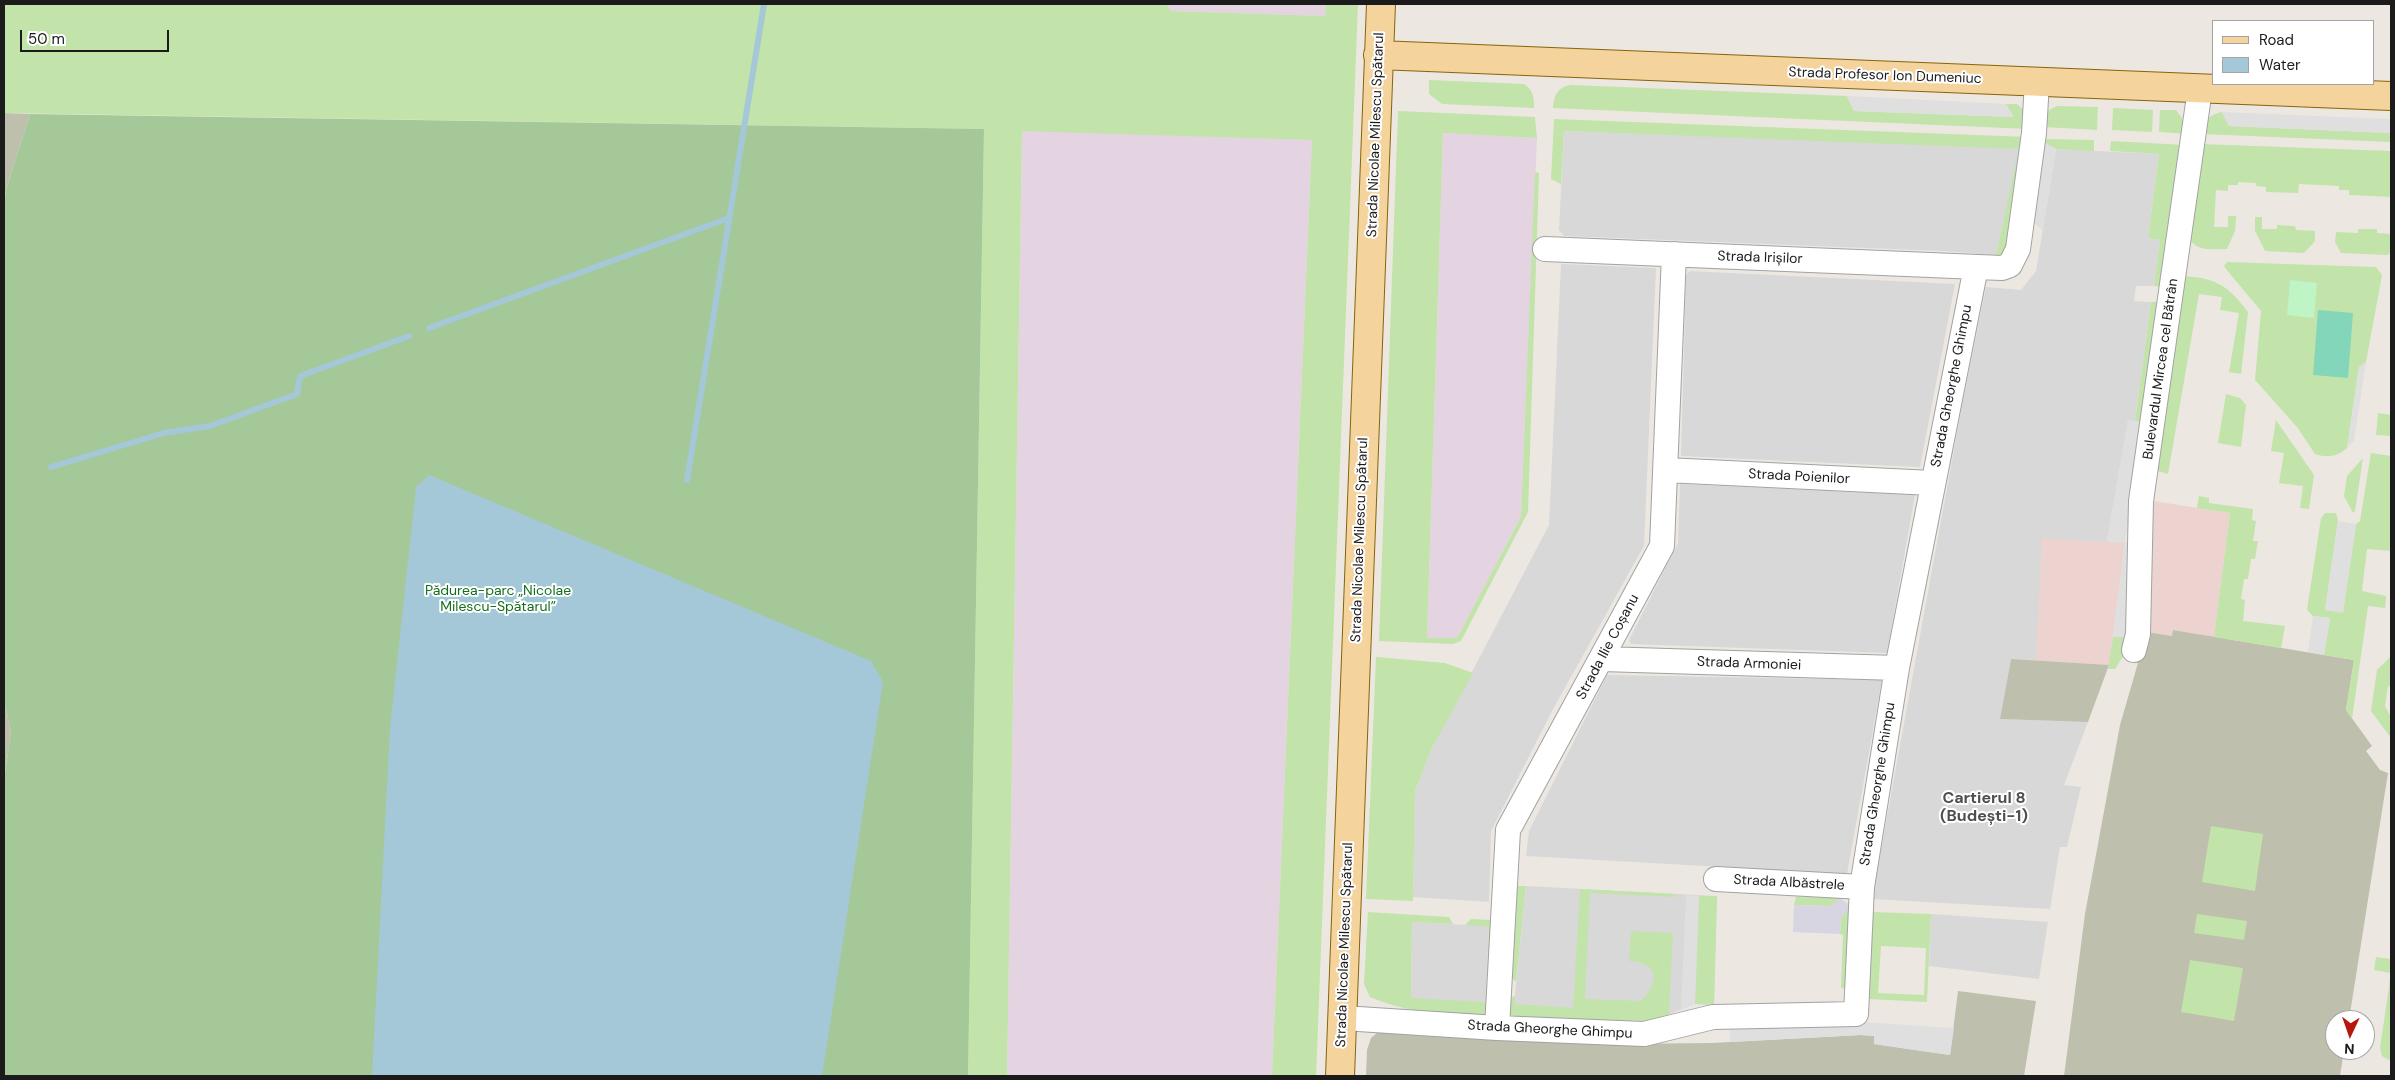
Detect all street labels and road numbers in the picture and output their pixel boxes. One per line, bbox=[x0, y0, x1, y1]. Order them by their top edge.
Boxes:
street label: Strada Nicolae Milescu Spătarul bbox=[1364, 32, 1388, 238]
street label: Strada Profesor Ion Dumeniuc bbox=[1788, 64, 1982, 88]
street label: Strada Irișilor bbox=[1717, 248, 1803, 268]
street label: Bulevardul Mircea cel Bătrân bbox=[2140, 277, 2182, 461]
street label: Strada Gheorghe Ghimpu bbox=[1928, 303, 1976, 469]
street label: Strada Nicolae Milescu Spătarul bbox=[1348, 437, 1372, 643]
street label: Strada Poienilor bbox=[1748, 466, 1850, 488]
street label: Strada Ilie Coșanu bbox=[1573, 591, 1643, 703]
street label: Strada Armoniei bbox=[1696, 654, 1802, 674]
street label: Strada Gheorghe Ghimpu bbox=[1857, 701, 1899, 867]
street label: Strada Nicolae Milescu Spătarul bbox=[1333, 842, 1357, 1048]
street label: Strada Albăstrele bbox=[1733, 872, 1845, 894]
street label: Strada Gheorghe Ghimpu bbox=[1467, 1017, 1633, 1043]

